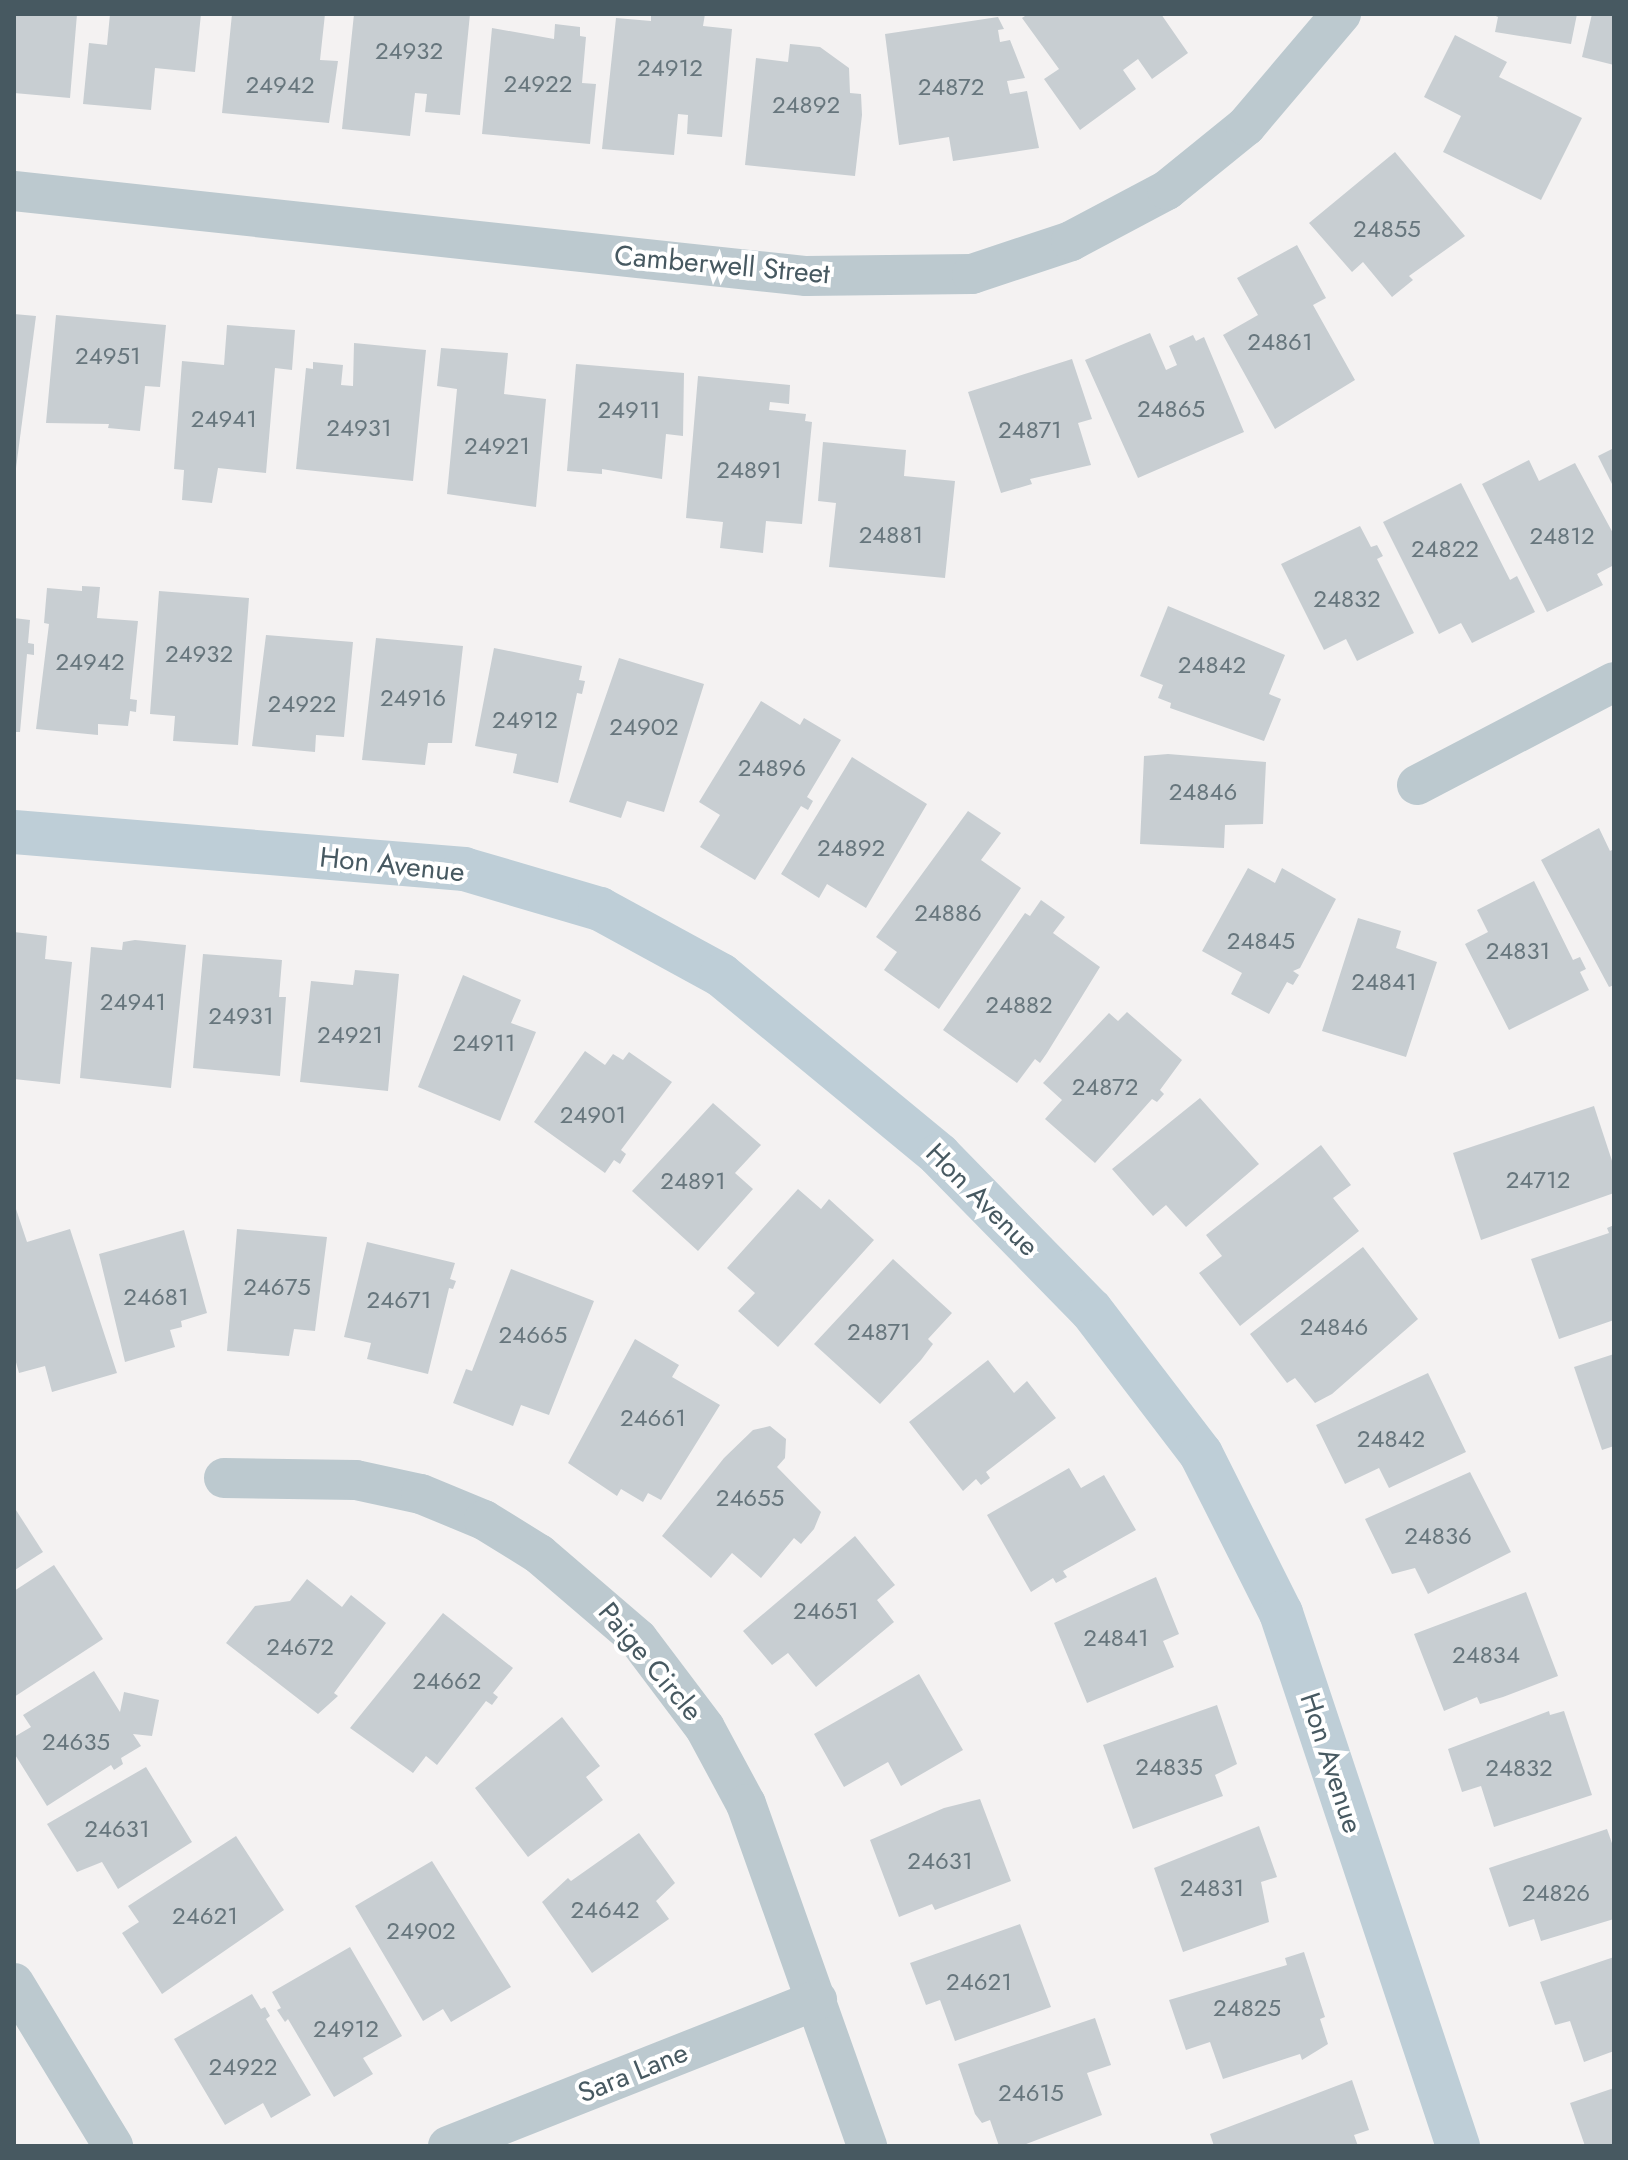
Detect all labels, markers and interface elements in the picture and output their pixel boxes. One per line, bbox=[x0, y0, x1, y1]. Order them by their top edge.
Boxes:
house number: 24932 bbox=[375, 37, 443, 65]
house number: 24912 bbox=[637, 54, 703, 82]
house number: 24922 bbox=[504, 70, 572, 98]
house number: 24942 bbox=[245, 71, 315, 99]
house number: 24872 bbox=[918, 73, 984, 101]
house number: 24892 bbox=[772, 91, 840, 119]
house number: 24855 bbox=[1353, 215, 1421, 243]
street label: Camberwell Street bbox=[613, 239, 831, 291]
house number: 24861 bbox=[1247, 328, 1313, 356]
house number: 24951 bbox=[75, 342, 141, 370]
house number: 24865 bbox=[1137, 395, 1205, 423]
house number: 24911 bbox=[597, 396, 661, 424]
house number: 24941 bbox=[191, 405, 257, 433]
house number: 24931 bbox=[326, 414, 392, 442]
house number: 24871 bbox=[998, 416, 1062, 444]
house number: 24921 bbox=[464, 432, 530, 460]
house number: 24891 bbox=[716, 456, 782, 484]
house number: 24881 bbox=[859, 521, 923, 549]
house number: 24812 bbox=[1529, 522, 1595, 550]
house number: 24822 bbox=[1411, 535, 1479, 563]
house number: 24832 bbox=[1313, 585, 1381, 613]
house number: 24932 bbox=[165, 640, 233, 668]
house number: 24942 bbox=[55, 648, 125, 676]
house number: 24842 bbox=[1178, 651, 1246, 679]
house number: 24916 bbox=[380, 684, 446, 712]
house number: 24922 bbox=[268, 690, 336, 718]
house number: 24912 bbox=[492, 706, 558, 734]
house number: 24902 bbox=[609, 713, 679, 741]
house number: 24896 bbox=[738, 754, 806, 782]
house number: 24846 bbox=[1169, 778, 1237, 806]
house number: 24892 bbox=[817, 834, 885, 862]
street label: Hon Avenue bbox=[318, 841, 466, 889]
house number: 24886 bbox=[914, 899, 982, 927]
house number: 24845 bbox=[1227, 927, 1295, 955]
house number: 24831 bbox=[1486, 937, 1550, 965]
house number: 24841 bbox=[1351, 968, 1417, 996]
house number: 24941 bbox=[100, 988, 166, 1016]
house number: 24882 bbox=[985, 991, 1053, 1019]
house number: 24931 bbox=[208, 1002, 274, 1030]
house number: 24921 bbox=[317, 1021, 383, 1049]
house number: 24911 bbox=[452, 1029, 516, 1057]
house number: 24872 bbox=[1072, 1073, 1138, 1101]
house number: 24901 bbox=[560, 1101, 626, 1129]
street label: Hon Avenue bbox=[919, 1137, 1045, 1263]
house number: 24712 bbox=[1506, 1166, 1570, 1194]
house number: 24891 bbox=[660, 1167, 726, 1195]
house number: 24675 bbox=[243, 1273, 311, 1301]
house number: 24681 bbox=[123, 1283, 189, 1311]
house number: 24671 bbox=[367, 1286, 431, 1314]
house number: 24846 bbox=[1300, 1313, 1368, 1341]
house number: 24871 bbox=[847, 1318, 911, 1346]
house number: 24665 bbox=[499, 1321, 567, 1349]
house number: 24661 bbox=[620, 1404, 686, 1432]
house number: 24842 bbox=[1357, 1425, 1425, 1453]
house number: 24655 bbox=[716, 1484, 784, 1512]
house number: 24836 bbox=[1404, 1522, 1472, 1550]
street label: Paige Circle bbox=[591, 1596, 709, 1728]
house number: 24651 bbox=[793, 1597, 859, 1625]
house number: 24841 bbox=[1083, 1624, 1149, 1652]
house number: 24672 bbox=[266, 1633, 334, 1661]
house number: 24834 bbox=[1452, 1641, 1520, 1669]
house number: 24662 bbox=[413, 1667, 481, 1695]
street label: Hon Avenue bbox=[1293, 1689, 1369, 1837]
house number: 24635 bbox=[42, 1728, 110, 1756]
house number: 24835 bbox=[1135, 1753, 1203, 1781]
house number: 24832 bbox=[1485, 1754, 1553, 1782]
house number: 24631 bbox=[84, 1815, 150, 1843]
house number: 24631 bbox=[907, 1847, 973, 1875]
house number: 24831 bbox=[1180, 1874, 1244, 1902]
house number: 24826 bbox=[1522, 1879, 1590, 1907]
house number: 24642 bbox=[570, 1896, 640, 1924]
house number: 24621 bbox=[172, 1902, 238, 1930]
house number: 24902 bbox=[386, 1917, 456, 1945]
house number: 24621 bbox=[946, 1968, 1012, 1996]
house number: 24825 bbox=[1213, 1994, 1281, 2022]
house number: 24912 bbox=[313, 2015, 379, 2043]
street label: Sara Lane bbox=[573, 2036, 693, 2110]
house number: 24922 bbox=[209, 2053, 277, 2081]
house number: 24615 bbox=[998, 2079, 1064, 2107]

